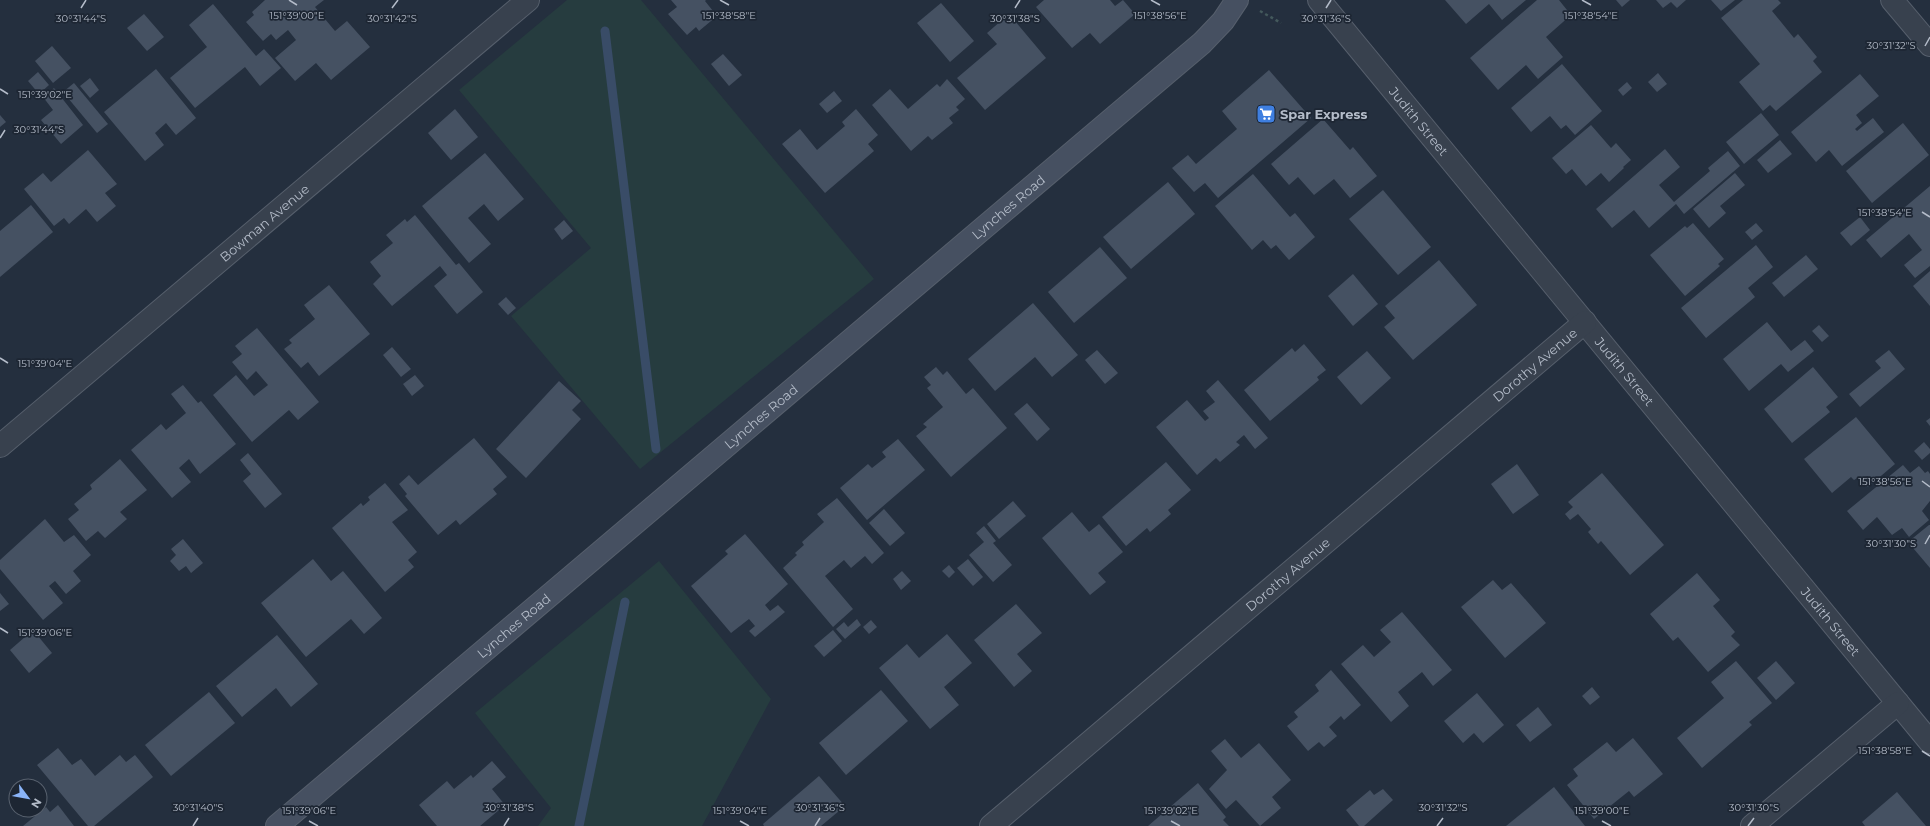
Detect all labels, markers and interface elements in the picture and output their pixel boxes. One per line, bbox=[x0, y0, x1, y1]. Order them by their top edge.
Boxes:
text: 151°39'00"E bbox=[270, 9, 325, 22]
text: 151°38'58"E bbox=[702, 9, 756, 22]
text: 151°38'56"E bbox=[1133, 9, 1187, 22]
text: 151°38'54"E bbox=[1564, 9, 1618, 22]
text: 30°31'44"S bbox=[56, 12, 106, 25]
text: 30°31'42"S bbox=[367, 12, 417, 25]
text: 30°31'38"S bbox=[990, 12, 1040, 25]
text: 30°31'36"S bbox=[1301, 12, 1351, 25]
text: 30°31'32"S bbox=[1866, 39, 1916, 52]
street label: Judith Street bbox=[1385, 83, 1452, 159]
text: 151°39'02"E bbox=[18, 88, 72, 101]
supermarket icon: Spar Express bbox=[1255, 103, 1277, 125]
place label: Spar Express bbox=[1280, 106, 1367, 122]
text: 30°31'44"S bbox=[14, 123, 64, 136]
street label: Lynches Road bbox=[968, 171, 1048, 243]
street label: Bowman Avenue bbox=[216, 180, 312, 265]
text: 151°38'54"E bbox=[1858, 206, 1912, 219]
street label: Dorothy Avenue bbox=[1489, 324, 1580, 405]
street label: Judith Street bbox=[1591, 333, 1658, 409]
text: 151°39'04"E bbox=[18, 357, 73, 370]
street label: Lynches Road bbox=[721, 381, 801, 452]
text: 151°38'56"E bbox=[1858, 475, 1912, 488]
street label: Dorothy Avenue bbox=[1242, 534, 1333, 615]
text: 30°31'30"S bbox=[1866, 537, 1916, 550]
street label: Judith Street bbox=[1797, 583, 1864, 659]
street label: Lynches Road bbox=[474, 590, 554, 661]
text: 151°39'06"E bbox=[18, 626, 72, 639]
text: 151°38'58"E bbox=[1858, 744, 1912, 757]
north arrow bbox=[8, 778, 48, 818]
text: N bbox=[28, 796, 45, 811]
text: 30°31'40"S bbox=[173, 801, 223, 814]
text: 30°31'38"S bbox=[484, 801, 534, 814]
text: 30°31'36"S bbox=[795, 801, 845, 814]
text: 30°31'32"S bbox=[1418, 801, 1468, 814]
text: 30°31'30"S bbox=[1729, 801, 1779, 814]
text: 151°39'06"E bbox=[282, 804, 336, 817]
text: 151°39'04"E bbox=[713, 804, 768, 817]
text: 151°39'02"E bbox=[1144, 804, 1198, 817]
text: 151°39'00"E bbox=[1575, 804, 1630, 817]

